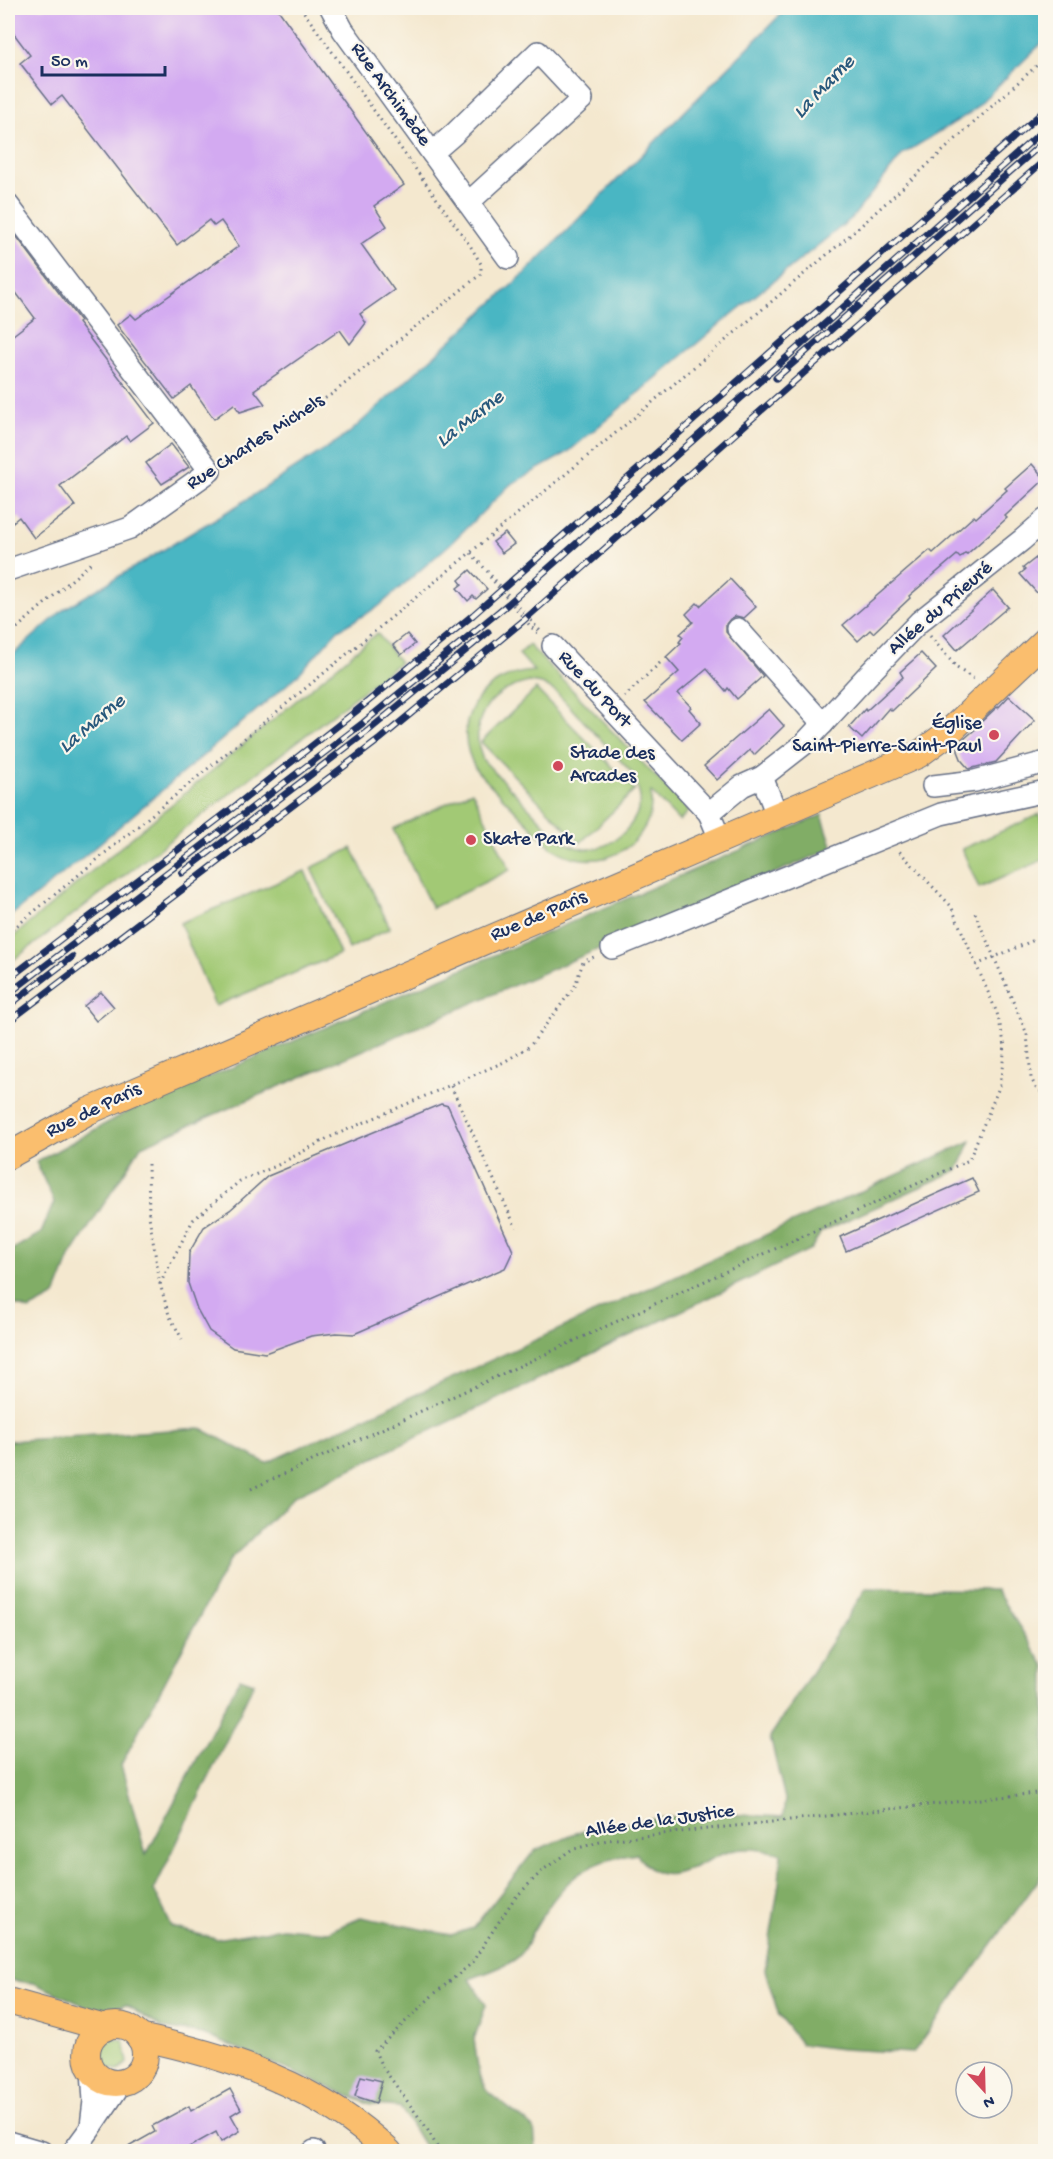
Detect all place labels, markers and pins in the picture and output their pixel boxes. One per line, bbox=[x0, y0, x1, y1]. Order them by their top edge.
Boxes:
place label: Église Saint-Pierre-Saint-Paul bbox=[792, 712, 983, 759]
marker: Église Saint-Pierre-Saint-Paul bbox=[987, 728, 1001, 742]
place label: Stade des Arcades bbox=[570, 743, 655, 789]
marker: Stade des Arcades bbox=[551, 759, 565, 773]
place label: Skate Park bbox=[483, 829, 576, 852]
marker: Skate Park bbox=[464, 833, 478, 847]

